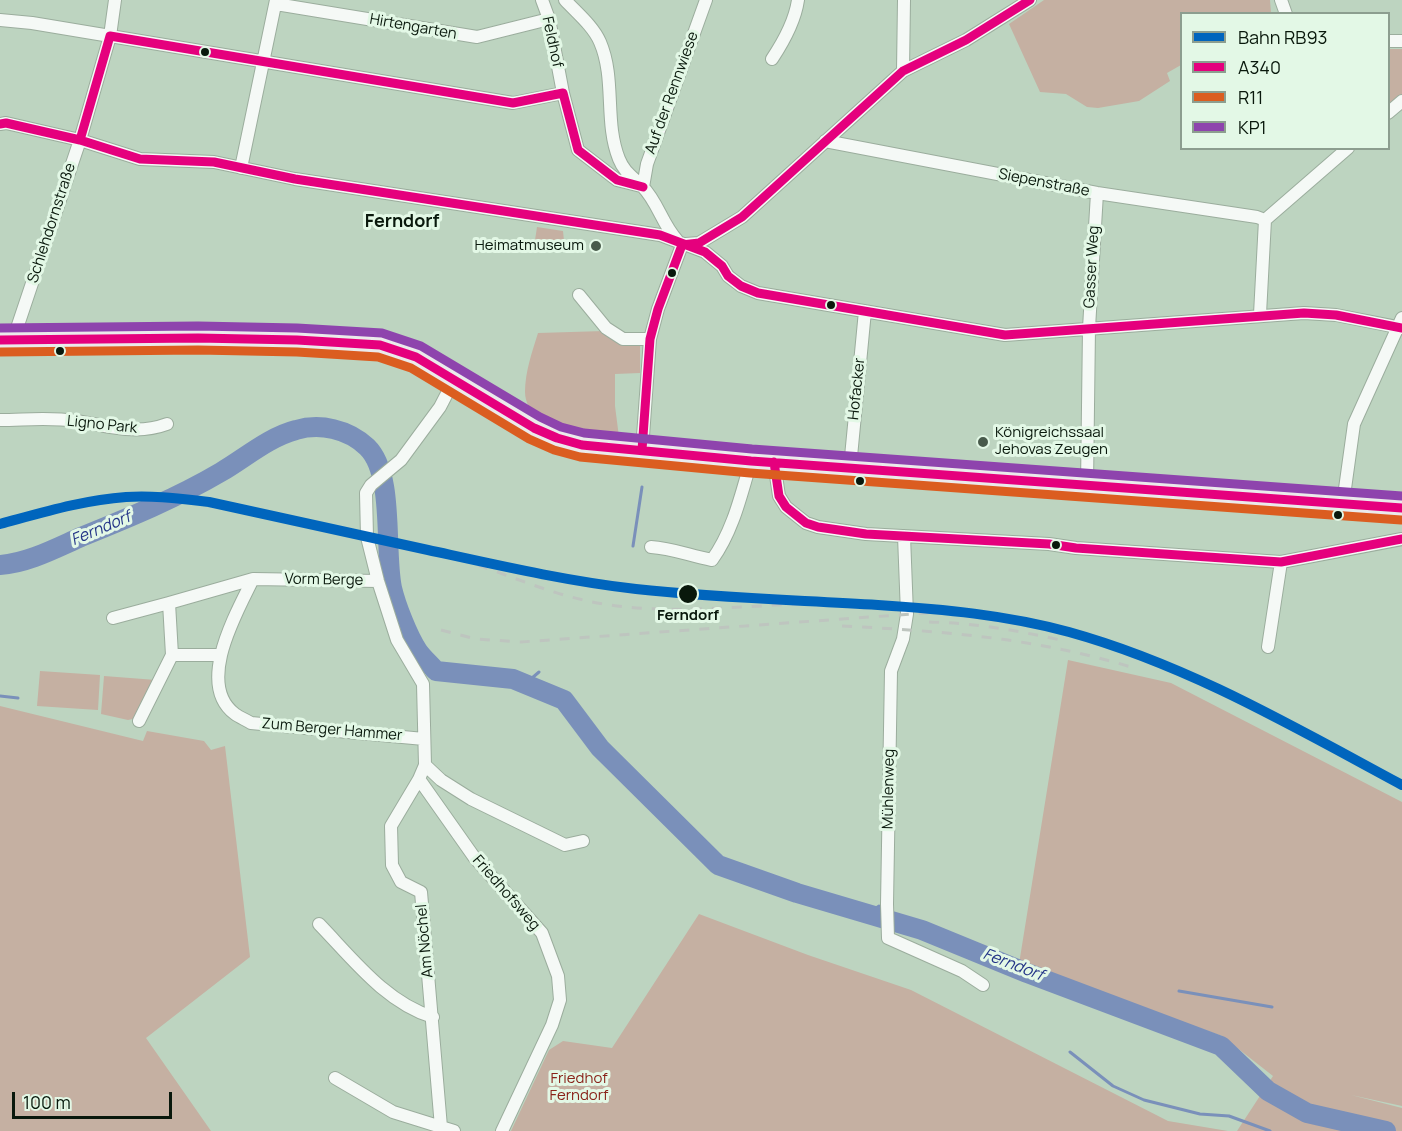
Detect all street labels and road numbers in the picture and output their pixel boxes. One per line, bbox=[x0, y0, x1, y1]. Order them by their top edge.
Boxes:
street label: Hirtengarten bbox=[368, 10, 458, 44]
street label: Feldhof bbox=[538, 15, 566, 69]
street label: Auf der Rennwiese bbox=[641, 29, 703, 157]
street label: Schlehdornstraße bbox=[24, 161, 80, 285]
street label: Siepenstraße bbox=[997, 165, 1091, 201]
street label: Gasser Weg bbox=[1081, 225, 1103, 309]
street label: Hofacker bbox=[845, 357, 869, 421]
street label: Ligno Park bbox=[66, 412, 138, 438]
street label: Vorm Berge bbox=[284, 570, 364, 590]
street label: Zum Berger Hammer bbox=[261, 715, 403, 745]
street label: Mühlenweg bbox=[879, 749, 899, 829]
street label: Friedhofsweg bbox=[468, 852, 544, 934]
street label: Am Nöchel bbox=[413, 903, 437, 979]

